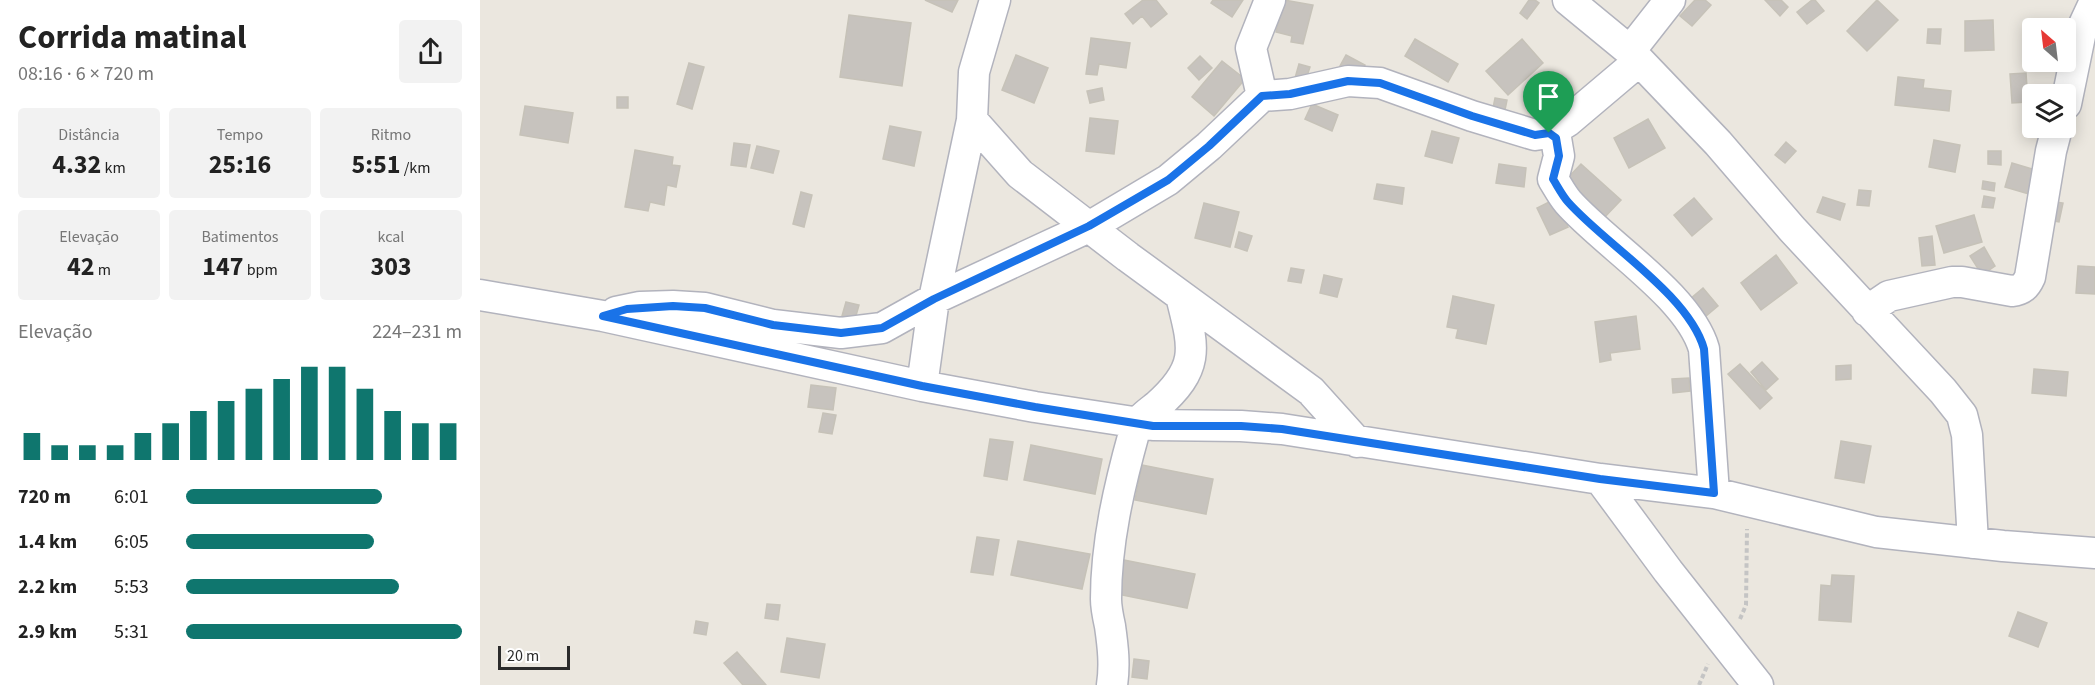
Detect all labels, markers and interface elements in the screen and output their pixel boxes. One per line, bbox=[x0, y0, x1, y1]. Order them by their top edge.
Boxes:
text: Corrida matinal bbox=[18, 14, 246, 61]
north arrow bbox=[2022, 18, 2076, 72]
map controls bbox=[2022, 18, 2076, 138]
button: share bbox=[399, 20, 462, 83]
text: 08:16 · 6 × 720 m bbox=[18, 60, 154, 88]
pin bbox=[1523, 71, 1574, 133]
icon: arrive bbox=[1532, 80, 1565, 113]
button: layers bbox=[2022, 84, 2076, 138]
text: Distância bbox=[58, 124, 120, 146]
text: Tempo bbox=[217, 124, 263, 146]
text: Ritmo bbox=[371, 124, 411, 146]
text: 4.32 bbox=[52, 146, 101, 183]
text: 25:16 bbox=[209, 146, 271, 183]
text: 5:51 bbox=[352, 146, 401, 183]
text: km bbox=[101, 157, 126, 179]
text: /km bbox=[401, 157, 430, 179]
text: Elevação bbox=[59, 226, 119, 248]
text: Batimentos bbox=[201, 226, 279, 248]
text: kcal bbox=[378, 226, 404, 248]
text: 42 bbox=[67, 248, 95, 285]
text: 147 bbox=[202, 248, 243, 285]
text: 303 bbox=[370, 248, 412, 285]
text: m bbox=[95, 259, 111, 281]
text: bpm bbox=[243, 259, 278, 281]
text: Elevação bbox=[18, 318, 93, 346]
text: 224–231 m bbox=[372, 318, 462, 346]
text: 720 m bbox=[18, 483, 71, 511]
text: 6:01 bbox=[114, 483, 149, 511]
text: 1.4 km bbox=[18, 528, 77, 556]
text: 6:05 bbox=[114, 528, 149, 556]
text: 2.2 km bbox=[18, 573, 77, 601]
text: 5:53 bbox=[114, 573, 149, 601]
text: 2.9 km bbox=[18, 618, 77, 646]
text: 5:31 bbox=[114, 618, 149, 646]
scale bar bbox=[498, 643, 570, 670]
text: 20 m bbox=[507, 645, 539, 667]

